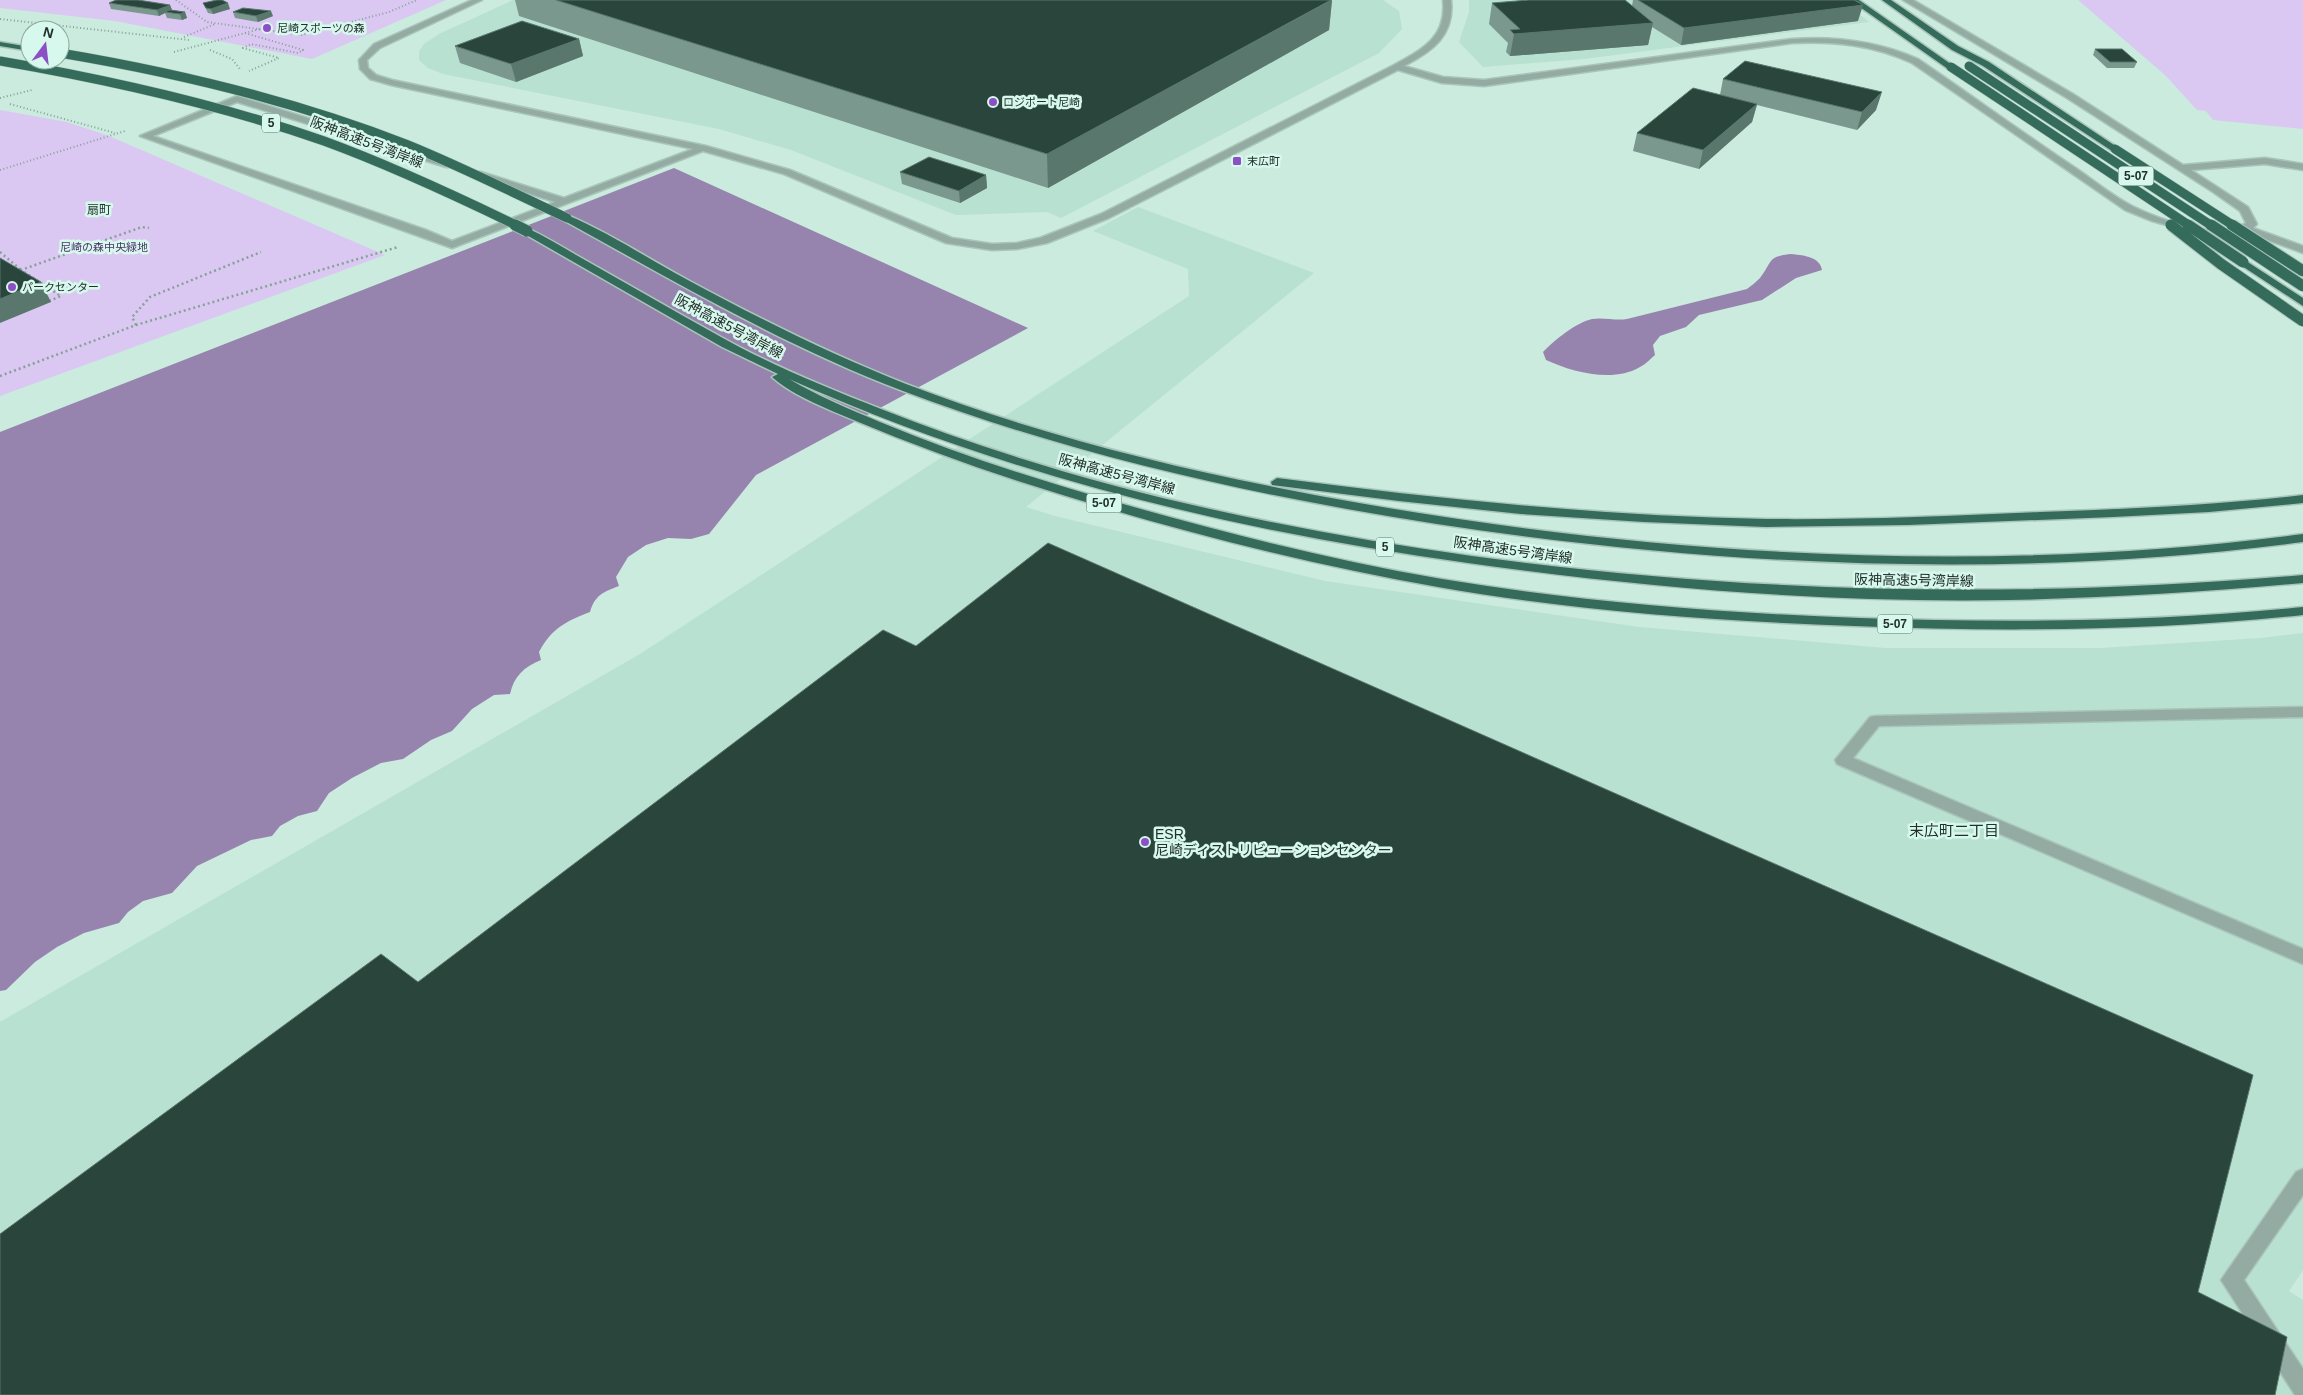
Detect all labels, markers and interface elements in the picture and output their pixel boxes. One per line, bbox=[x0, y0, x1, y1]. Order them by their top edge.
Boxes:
north arrow bbox=[20, 20, 70, 70]
marker: 尼崎スポーツの森 bbox=[261, 22, 273, 34]
place label: 尼崎スポーツの森 bbox=[277, 22, 365, 34]
text: N bbox=[41, 23, 55, 41]
marker: ロジポート尼崎 bbox=[987, 96, 999, 108]
place label: ロジポート尼崎 bbox=[1003, 96, 1080, 108]
street label: 阪神高速5号湾岸線 bbox=[308, 113, 426, 171]
road number: 5 bbox=[262, 114, 280, 132]
marker: 末広町 bbox=[1231, 155, 1243, 167]
place label: 末広町 bbox=[1247, 155, 1280, 167]
road number: 5-07 bbox=[2118, 167, 2154, 186]
district label: 扇町 bbox=[87, 203, 111, 217]
park label: 尼崎の森中央緑地 bbox=[60, 241, 148, 253]
marker: パークセンター bbox=[6, 281, 18, 293]
place label: パークセンター bbox=[22, 281, 99, 293]
street label: 阪神高速5号湾岸線 bbox=[672, 291, 786, 361]
street label: 阪神高速5号湾岸線 bbox=[1057, 451, 1177, 497]
road number: 5-07 bbox=[1086, 493, 1122, 512]
street label: 阪神高速5号湾岸線 bbox=[1453, 534, 1573, 566]
road number: 5 bbox=[1376, 538, 1394, 556]
street label: 阪神高速5号湾岸線 bbox=[1854, 571, 1974, 589]
road number: 5-07 bbox=[1878, 614, 1912, 634]
district label: 末広町二丁目 bbox=[1909, 822, 1999, 839]
place label: ESR 尼崎ディストリビューションセンター bbox=[1155, 826, 1392, 858]
marker: ESR 尼崎ディストリビューションセンター bbox=[1139, 836, 1151, 848]

